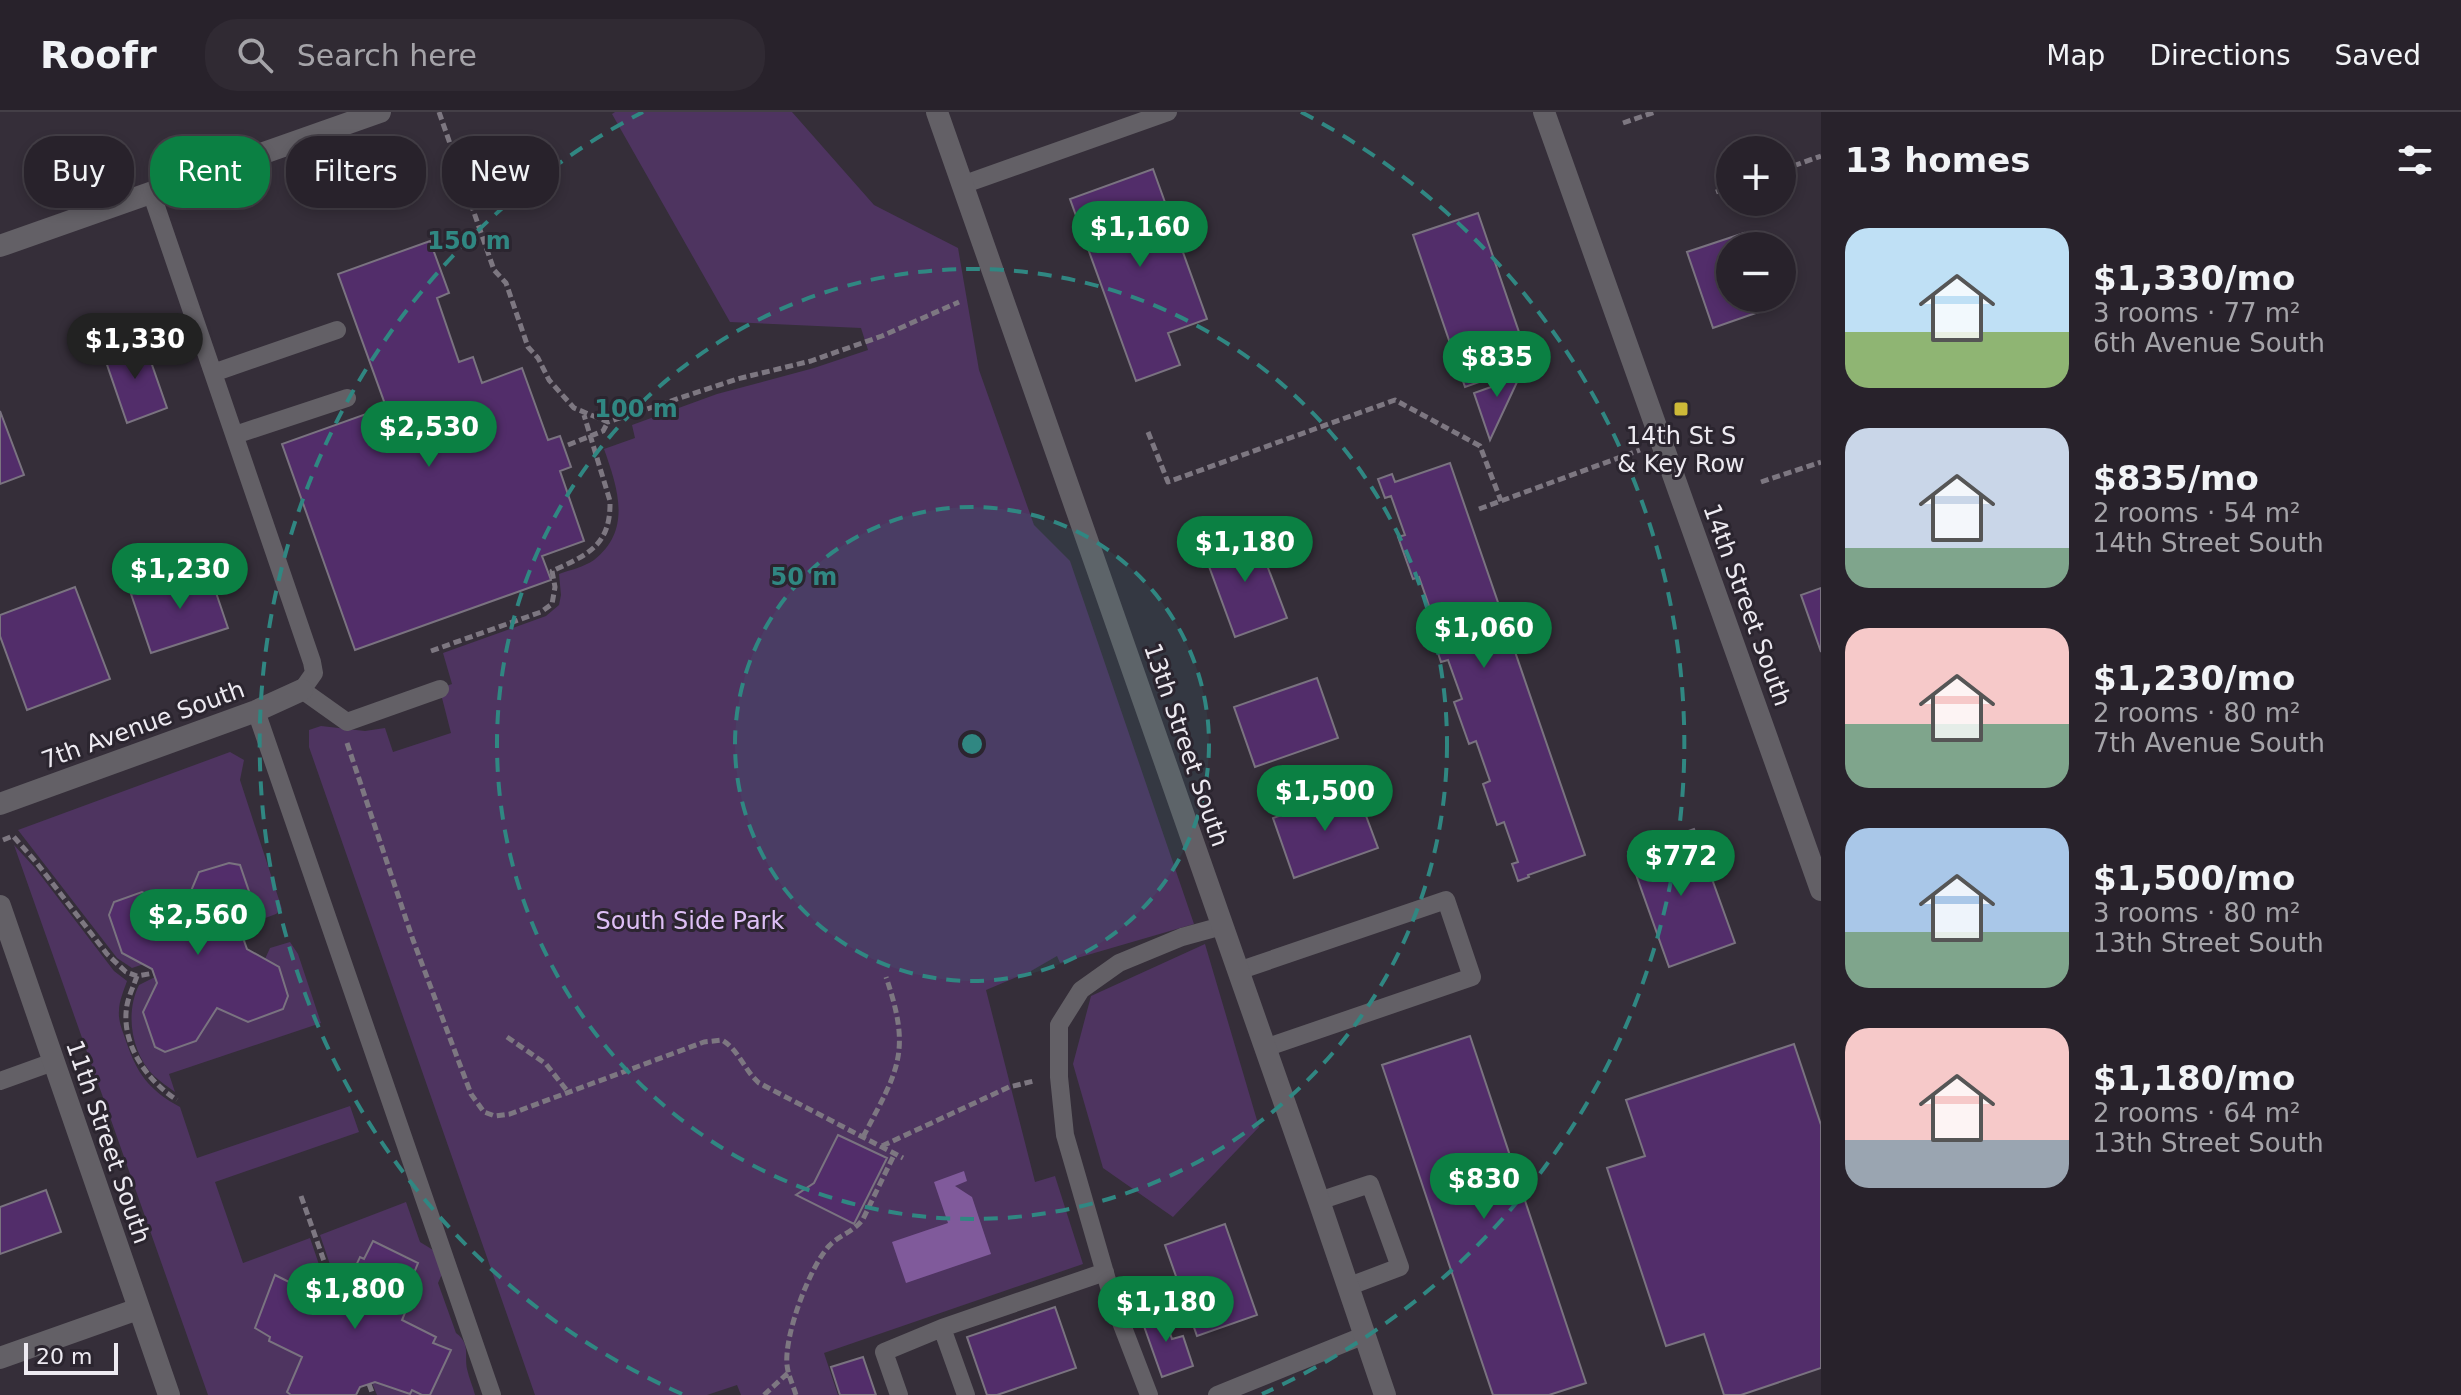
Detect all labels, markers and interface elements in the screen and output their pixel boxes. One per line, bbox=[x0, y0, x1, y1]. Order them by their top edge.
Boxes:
search box bbox=[205, 19, 765, 91]
text: Roofr bbox=[40, 33, 157, 77]
icon: search bbox=[233, 33, 277, 77]
text: Search here bbox=[297, 38, 477, 73]
text: Map bbox=[2046, 39, 2105, 72]
text: Directions bbox=[2149, 39, 2290, 72]
text: Saved bbox=[2334, 39, 2421, 72]
chip: Buy bbox=[24, 136, 134, 208]
chip: Rent bbox=[150, 136, 270, 208]
chip: Filters bbox=[286, 136, 426, 208]
chip: New bbox=[442, 136, 559, 208]
map controls bbox=[1716, 136, 1796, 312]
button: + bbox=[1716, 136, 1796, 216]
icon: filters bbox=[2393, 138, 2437, 182]
text: 13 homes bbox=[1845, 140, 2030, 180]
pin: $1,160 bbox=[1075, 201, 1205, 269]
text: $1,160 bbox=[1090, 212, 1190, 242]
text: 150 m bbox=[427, 227, 511, 255]
button: − bbox=[1716, 232, 1796, 312]
text: $1,330/mo bbox=[2093, 258, 2295, 298]
icon: home bbox=[1909, 260, 2005, 356]
text: 3 rooms · 77 m² bbox=[2093, 298, 2301, 328]
pin: $1,330 bbox=[70, 313, 200, 381]
text: $1,330 bbox=[85, 324, 185, 354]
text: 6th Avenue South bbox=[2093, 328, 2325, 358]
pin: $835 bbox=[1450, 331, 1544, 399]
text: $835 bbox=[1461, 342, 1533, 372]
text: 100 m bbox=[594, 395, 678, 423]
marker: 14th St S & Key Row bbox=[1672, 400, 1690, 418]
pin: $2,530 bbox=[364, 401, 494, 469]
text: $2,530 bbox=[379, 412, 479, 442]
place label: 14th St S & Key Row bbox=[1617, 422, 1745, 478]
text: $835/mo bbox=[2093, 458, 2259, 498]
icon: home bbox=[1909, 460, 2005, 556]
text: 2 rooms · 54 m² bbox=[2093, 498, 2301, 528]
street label: 14th Street South bbox=[1697, 500, 1797, 710]
pin: $1,180 bbox=[1180, 516, 1310, 584]
text: $1,180 bbox=[1195, 527, 1295, 557]
text: 14th Street South bbox=[2093, 528, 2324, 558]
pin: $1,230 bbox=[115, 543, 245, 611]
text: $1,230 bbox=[130, 554, 230, 584]
text: 50 m bbox=[771, 563, 837, 591]
pin: $1,060 bbox=[1419, 602, 1549, 670]
text: $1,060 bbox=[1434, 613, 1534, 643]
street label: 13th Street South bbox=[1138, 640, 1234, 850]
text: $1,230/mo bbox=[2093, 658, 2295, 698]
icon: home bbox=[1909, 660, 2005, 756]
street label: 7th Avenue South bbox=[38, 675, 248, 775]
text: 2 rooms · 80 m² bbox=[2093, 698, 2301, 728]
text: 7th Avenue South bbox=[2093, 728, 2325, 758]
centre of rings bbox=[958, 730, 986, 758]
pin: $1,500 bbox=[1260, 765, 1390, 833]
text: $1,500 bbox=[1275, 776, 1375, 806]
pin: $772 bbox=[1634, 830, 1728, 898]
text: $772 bbox=[1645, 841, 1717, 871]
text: $1,500/mo bbox=[2093, 858, 2295, 898]
icon: home bbox=[1909, 860, 2005, 956]
pin: $2,560 bbox=[133, 889, 263, 957]
text: 3 rooms · 80 m² bbox=[2093, 898, 2301, 928]
text: $2,560 bbox=[148, 900, 248, 930]
park label: South Side Park bbox=[596, 907, 784, 935]
text: 13th Street South bbox=[2093, 928, 2324, 958]
street label: 11th Street South bbox=[60, 1037, 156, 1247]
text: $1,180/mo bbox=[2093, 1058, 2295, 1098]
icon: home bbox=[1909, 1060, 2005, 1156]
text: 2 rooms · 64 m² bbox=[2093, 1098, 2301, 1128]
text: 13th Street South bbox=[2093, 1128, 2324, 1158]
pin: $830 bbox=[1437, 1153, 1531, 1221]
text: $830 bbox=[1448, 1164, 1520, 1194]
pin: $1,800 bbox=[290, 1263, 420, 1331]
text: $1,800 bbox=[305, 1274, 405, 1304]
pin: $1,180 bbox=[1101, 1276, 1231, 1344]
text: $1,180 bbox=[1116, 1287, 1216, 1317]
scale bar bbox=[24, 1339, 118, 1375]
text: 20 m bbox=[36, 1344, 92, 1369]

